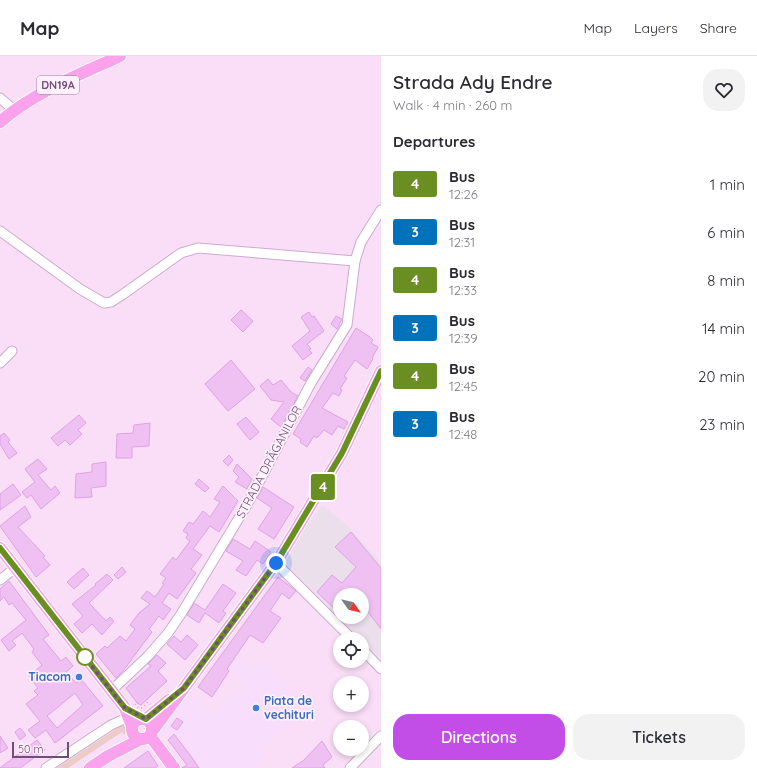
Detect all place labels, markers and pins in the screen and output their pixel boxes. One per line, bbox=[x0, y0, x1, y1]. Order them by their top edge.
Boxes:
unlabelled marker bbox=[76, 648, 94, 666]
place label: Tiacom bbox=[28, 669, 71, 684]
marker: Tiacom bbox=[74, 672, 84, 682]
place label: Piata de vechituri bbox=[264, 693, 314, 722]
marker: Piata de vechituri bbox=[251, 703, 261, 713]

